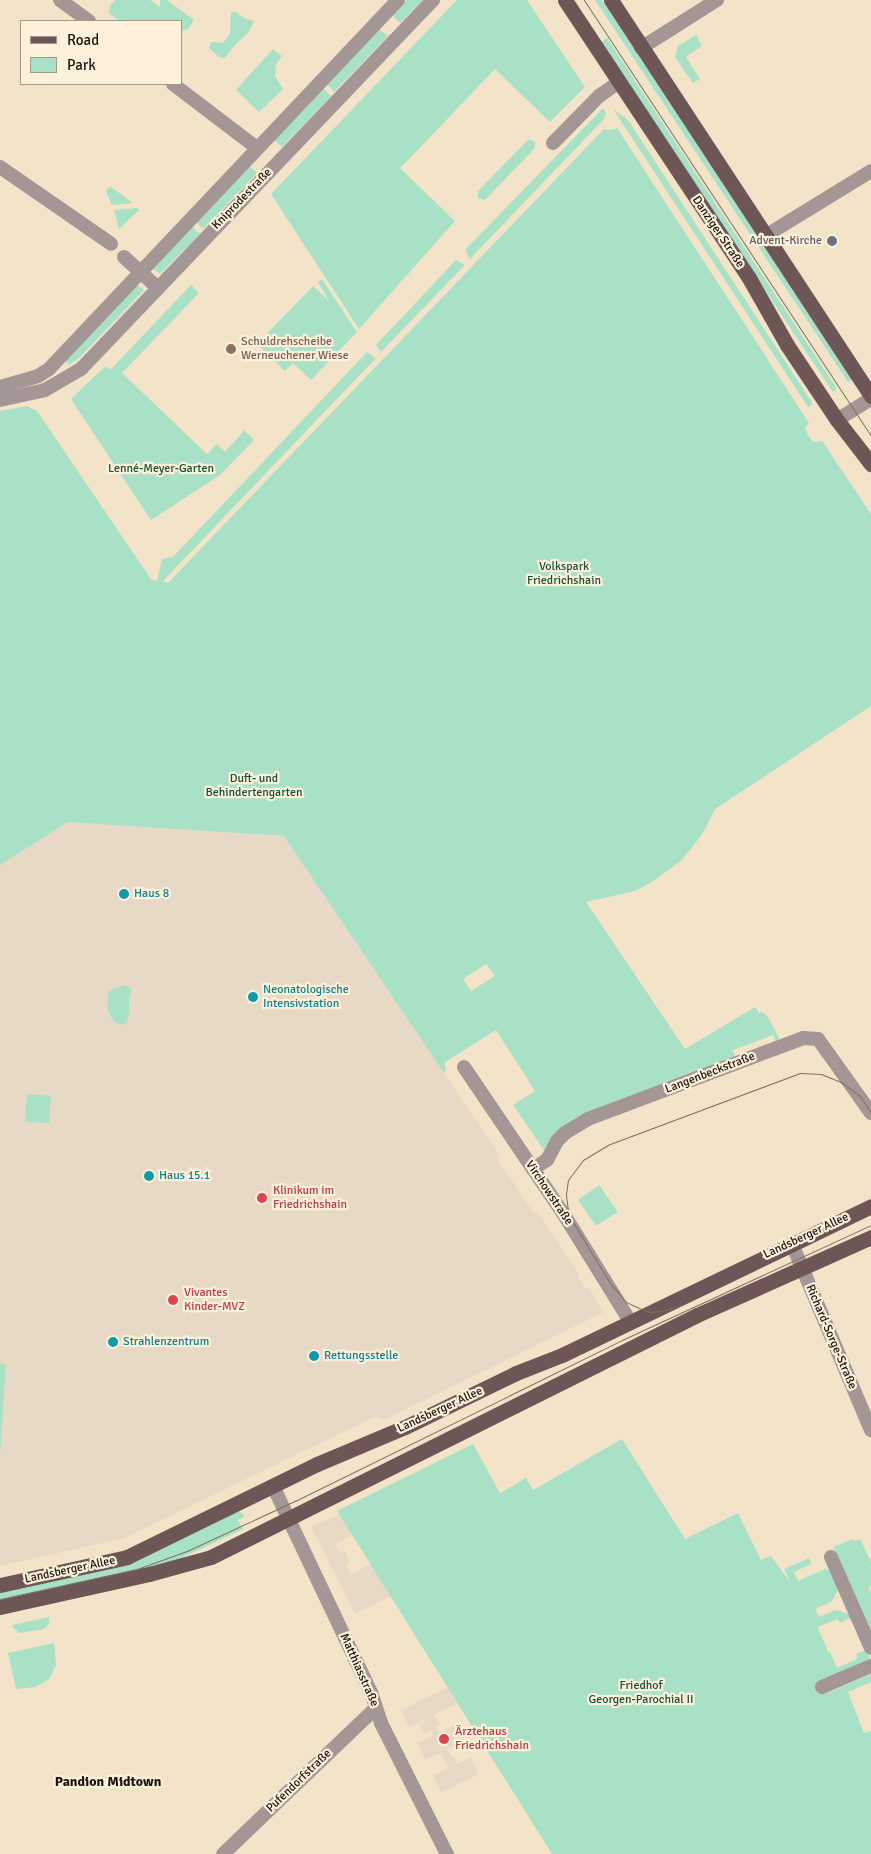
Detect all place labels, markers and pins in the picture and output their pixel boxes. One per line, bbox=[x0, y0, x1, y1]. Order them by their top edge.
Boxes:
place label: Advent-Kirche bbox=[749, 234, 822, 248]
marker: Advent-Kirche bbox=[826, 235, 838, 247]
place label: Schuldrehscheibe Werneuchener Wiese bbox=[241, 335, 349, 363]
marker: Schuldrehscheibe Werneuchener Wiese bbox=[225, 343, 237, 355]
place label: Haus 8 bbox=[134, 887, 169, 901]
marker: Haus 8 bbox=[118, 888, 130, 900]
place label: Neonatologische Intensivstation bbox=[263, 983, 349, 1011]
marker: Neonatologische Intensivstation bbox=[247, 991, 259, 1003]
place label: Haus 15.1 bbox=[159, 1169, 210, 1183]
marker: Haus 15.1 bbox=[143, 1170, 155, 1182]
place label: Klinikum im Friedrichshain bbox=[273, 1184, 347, 1212]
marker: Klinikum im Friedrichshain bbox=[255, 1191, 269, 1205]
place label: Vivantes Kinder-MVZ bbox=[184, 1286, 245, 1314]
marker: Vivantes Kinder-MVZ bbox=[166, 1293, 180, 1307]
place label: Strahlenzentrum bbox=[123, 1335, 209, 1349]
marker: Strahlenzentrum bbox=[107, 1336, 119, 1348]
place label: Rettungsstelle bbox=[324, 1349, 398, 1363]
marker: Rettungsstelle bbox=[308, 1350, 320, 1362]
place label: Ärztehaus Friedrichshain bbox=[455, 1725, 529, 1753]
marker: Ärztehaus Friedrichshain bbox=[437, 1732, 451, 1746]

